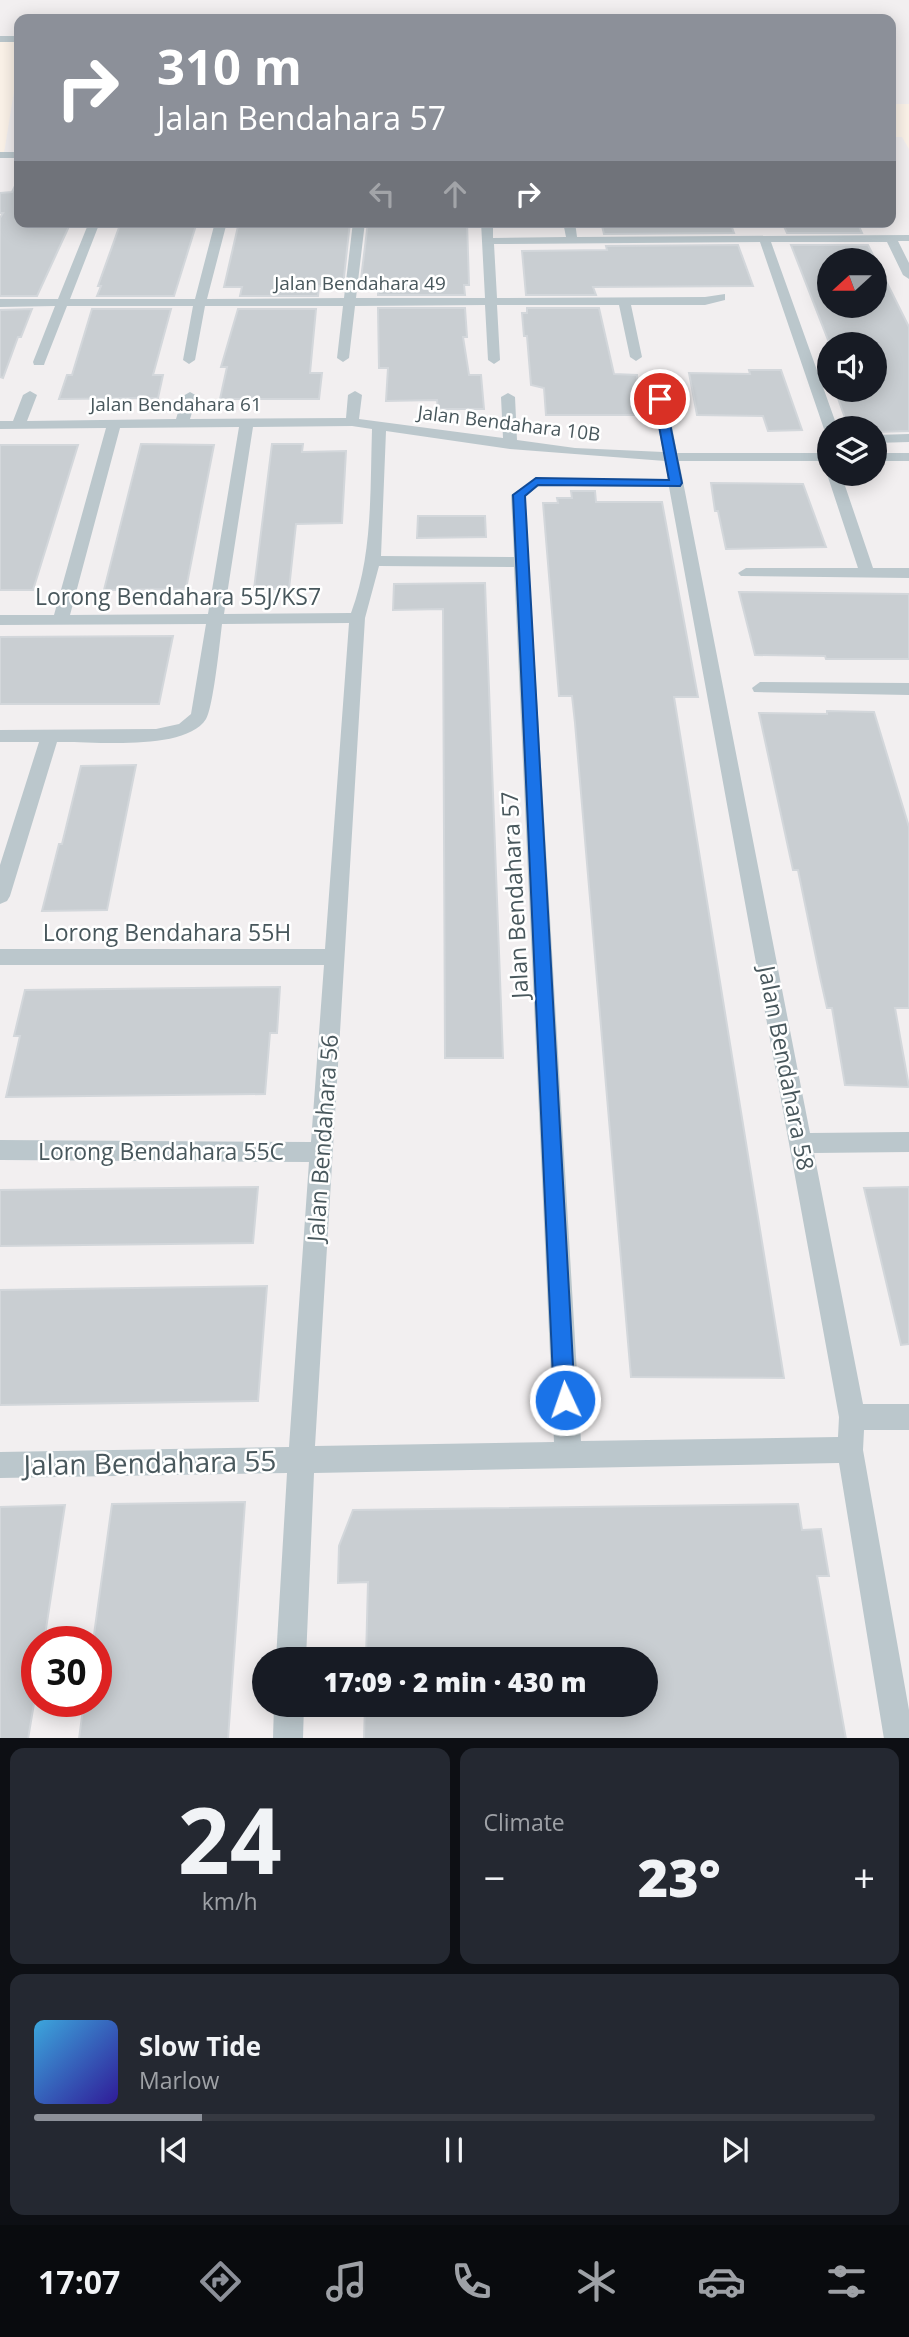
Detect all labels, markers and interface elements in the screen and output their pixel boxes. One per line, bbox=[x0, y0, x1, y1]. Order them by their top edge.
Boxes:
text: 310 m bbox=[157, 33, 302, 99]
icon: right bbox=[42, 42, 133, 133]
text: Jalan Bendahara 57 bbox=[157, 96, 446, 139]
icon: left bbox=[363, 175, 401, 213]
icon: ahead bbox=[436, 175, 474, 213]
icon: right bbox=[509, 175, 547, 213]
north arrow bbox=[817, 248, 887, 318]
map controls bbox=[817, 248, 887, 486]
street label: Jalan Bendahara 49 bbox=[272, 270, 446, 296]
button: sound bbox=[817, 332, 887, 402]
pin bbox=[630, 369, 690, 429]
icon: arrive bbox=[641, 380, 679, 418]
street label: Jalan Bendahara 61 bbox=[88, 391, 262, 417]
street label: Jalan Bendahara 10B bbox=[414, 399, 602, 447]
button: layers bbox=[817, 416, 887, 486]
street label: Lorong Bendahara 55J/KS7 bbox=[35, 580, 321, 612]
street label: Jalan Bendahara 57 bbox=[493, 790, 536, 1002]
street label: Lorong Bendahara 55H bbox=[43, 916, 291, 948]
street label: Jalan Bendahara 58 bbox=[751, 961, 823, 1173]
street label: Jalan Bendahara 56 bbox=[299, 1033, 345, 1245]
street label: Lorong Bendahara 55C bbox=[38, 1135, 284, 1167]
position arrow bbox=[528, 1363, 602, 1437]
street label: Jalan Bendahara 55 bbox=[20, 1441, 277, 1483]
speed limit sign: 30 bbox=[21, 1626, 112, 1717]
text: 17:09 · 2 min · 430 m bbox=[324, 1664, 586, 1700]
text: 24 bbox=[178, 1777, 282, 1901]
text: Climate bbox=[484, 1806, 565, 1838]
text: 23° bbox=[638, 1841, 721, 1912]
text: − bbox=[484, 1851, 505, 1903]
text: + bbox=[853, 1851, 875, 1903]
text: km/h bbox=[202, 1885, 258, 1917]
text: Slow Tide bbox=[139, 2028, 261, 2064]
text: Marlow bbox=[139, 2064, 219, 2096]
icon: previous bbox=[155, 2131, 193, 2169]
icon: pause bbox=[435, 2131, 473, 2169]
icon: next bbox=[716, 2131, 754, 2169]
icon: directions bbox=[196, 2257, 245, 2306]
icon: music bbox=[322, 2257, 371, 2306]
icon: phone bbox=[447, 2257, 496, 2306]
icon: climate bbox=[572, 2257, 621, 2306]
icon: car bbox=[697, 2257, 746, 2306]
icon: filters bbox=[822, 2257, 871, 2306]
text: 17:07 bbox=[38, 2260, 120, 2303]

